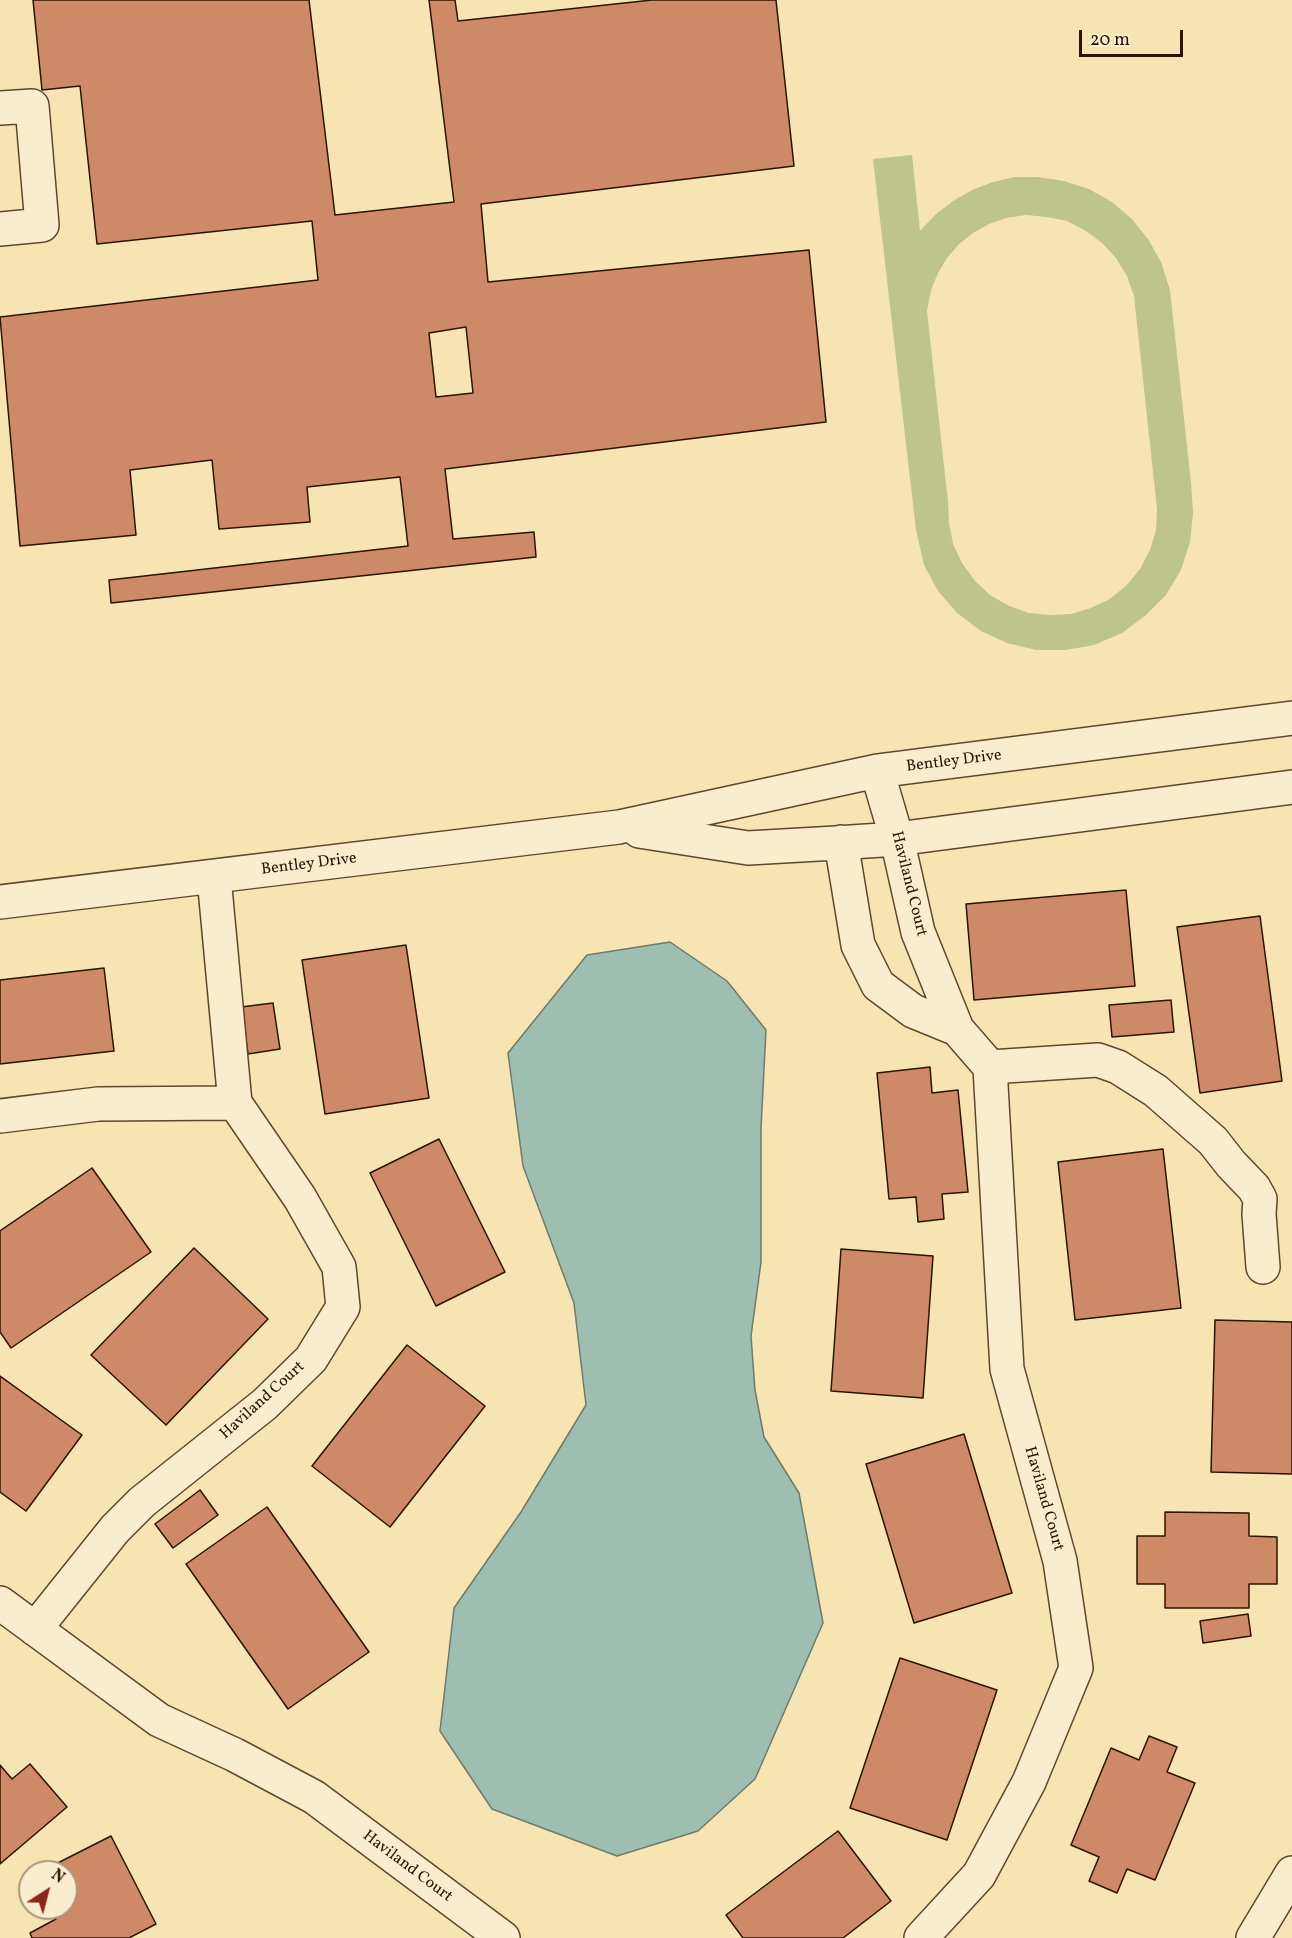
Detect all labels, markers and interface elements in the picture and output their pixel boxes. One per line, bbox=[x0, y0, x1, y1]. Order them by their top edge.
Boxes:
scale bar bbox=[1082, 18, 1186, 56]
text: 20 m bbox=[1090, 28, 1130, 53]
street label: Bentley Drive bbox=[905, 747, 1003, 777]
street label: Haviland Court bbox=[886, 829, 930, 939]
street label: Bentley Drive bbox=[260, 850, 358, 880]
street label: Haviland Court bbox=[217, 1358, 309, 1444]
street label: Haviland Court bbox=[1019, 1445, 1067, 1553]
street label: Haviland Court bbox=[358, 1827, 456, 1907]
north arrow bbox=[18, 1860, 78, 1920]
text: N bbox=[46, 1865, 69, 1889]

